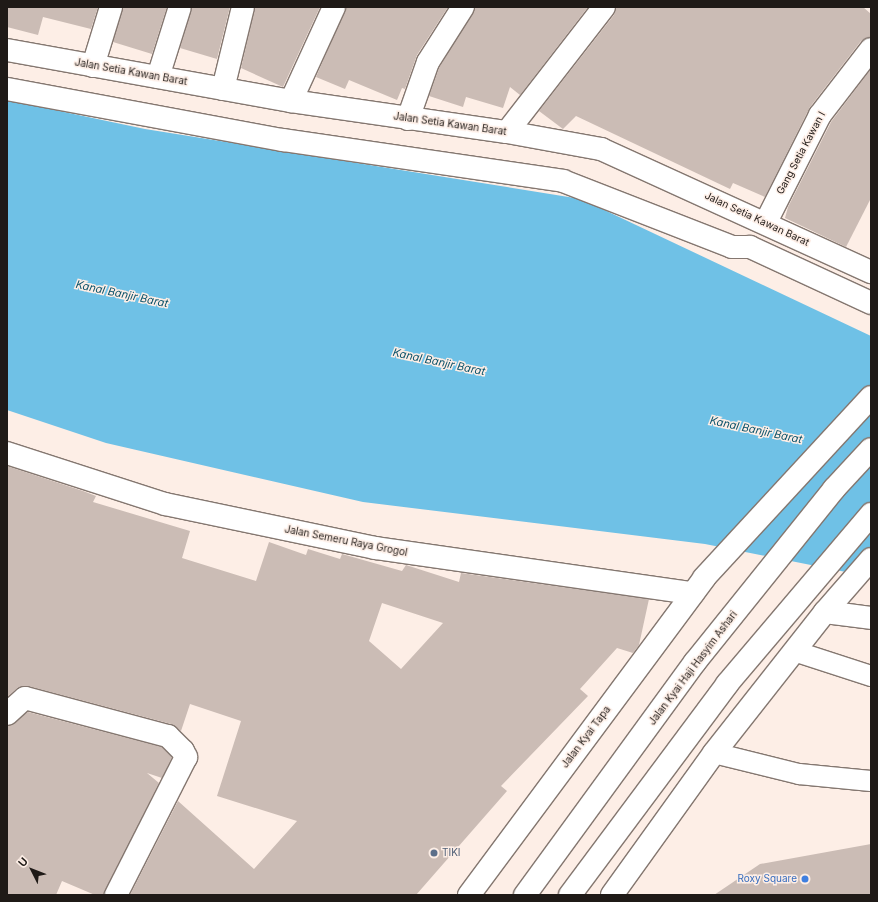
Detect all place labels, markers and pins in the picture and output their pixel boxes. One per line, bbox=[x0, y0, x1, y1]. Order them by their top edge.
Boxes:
place label: TIKI bbox=[442, 847, 461, 859]
marker: TIKI bbox=[429, 848, 439, 858]
place label: Roxy Square bbox=[738, 873, 797, 885]
marker: Roxy Square bbox=[800, 874, 810, 884]

